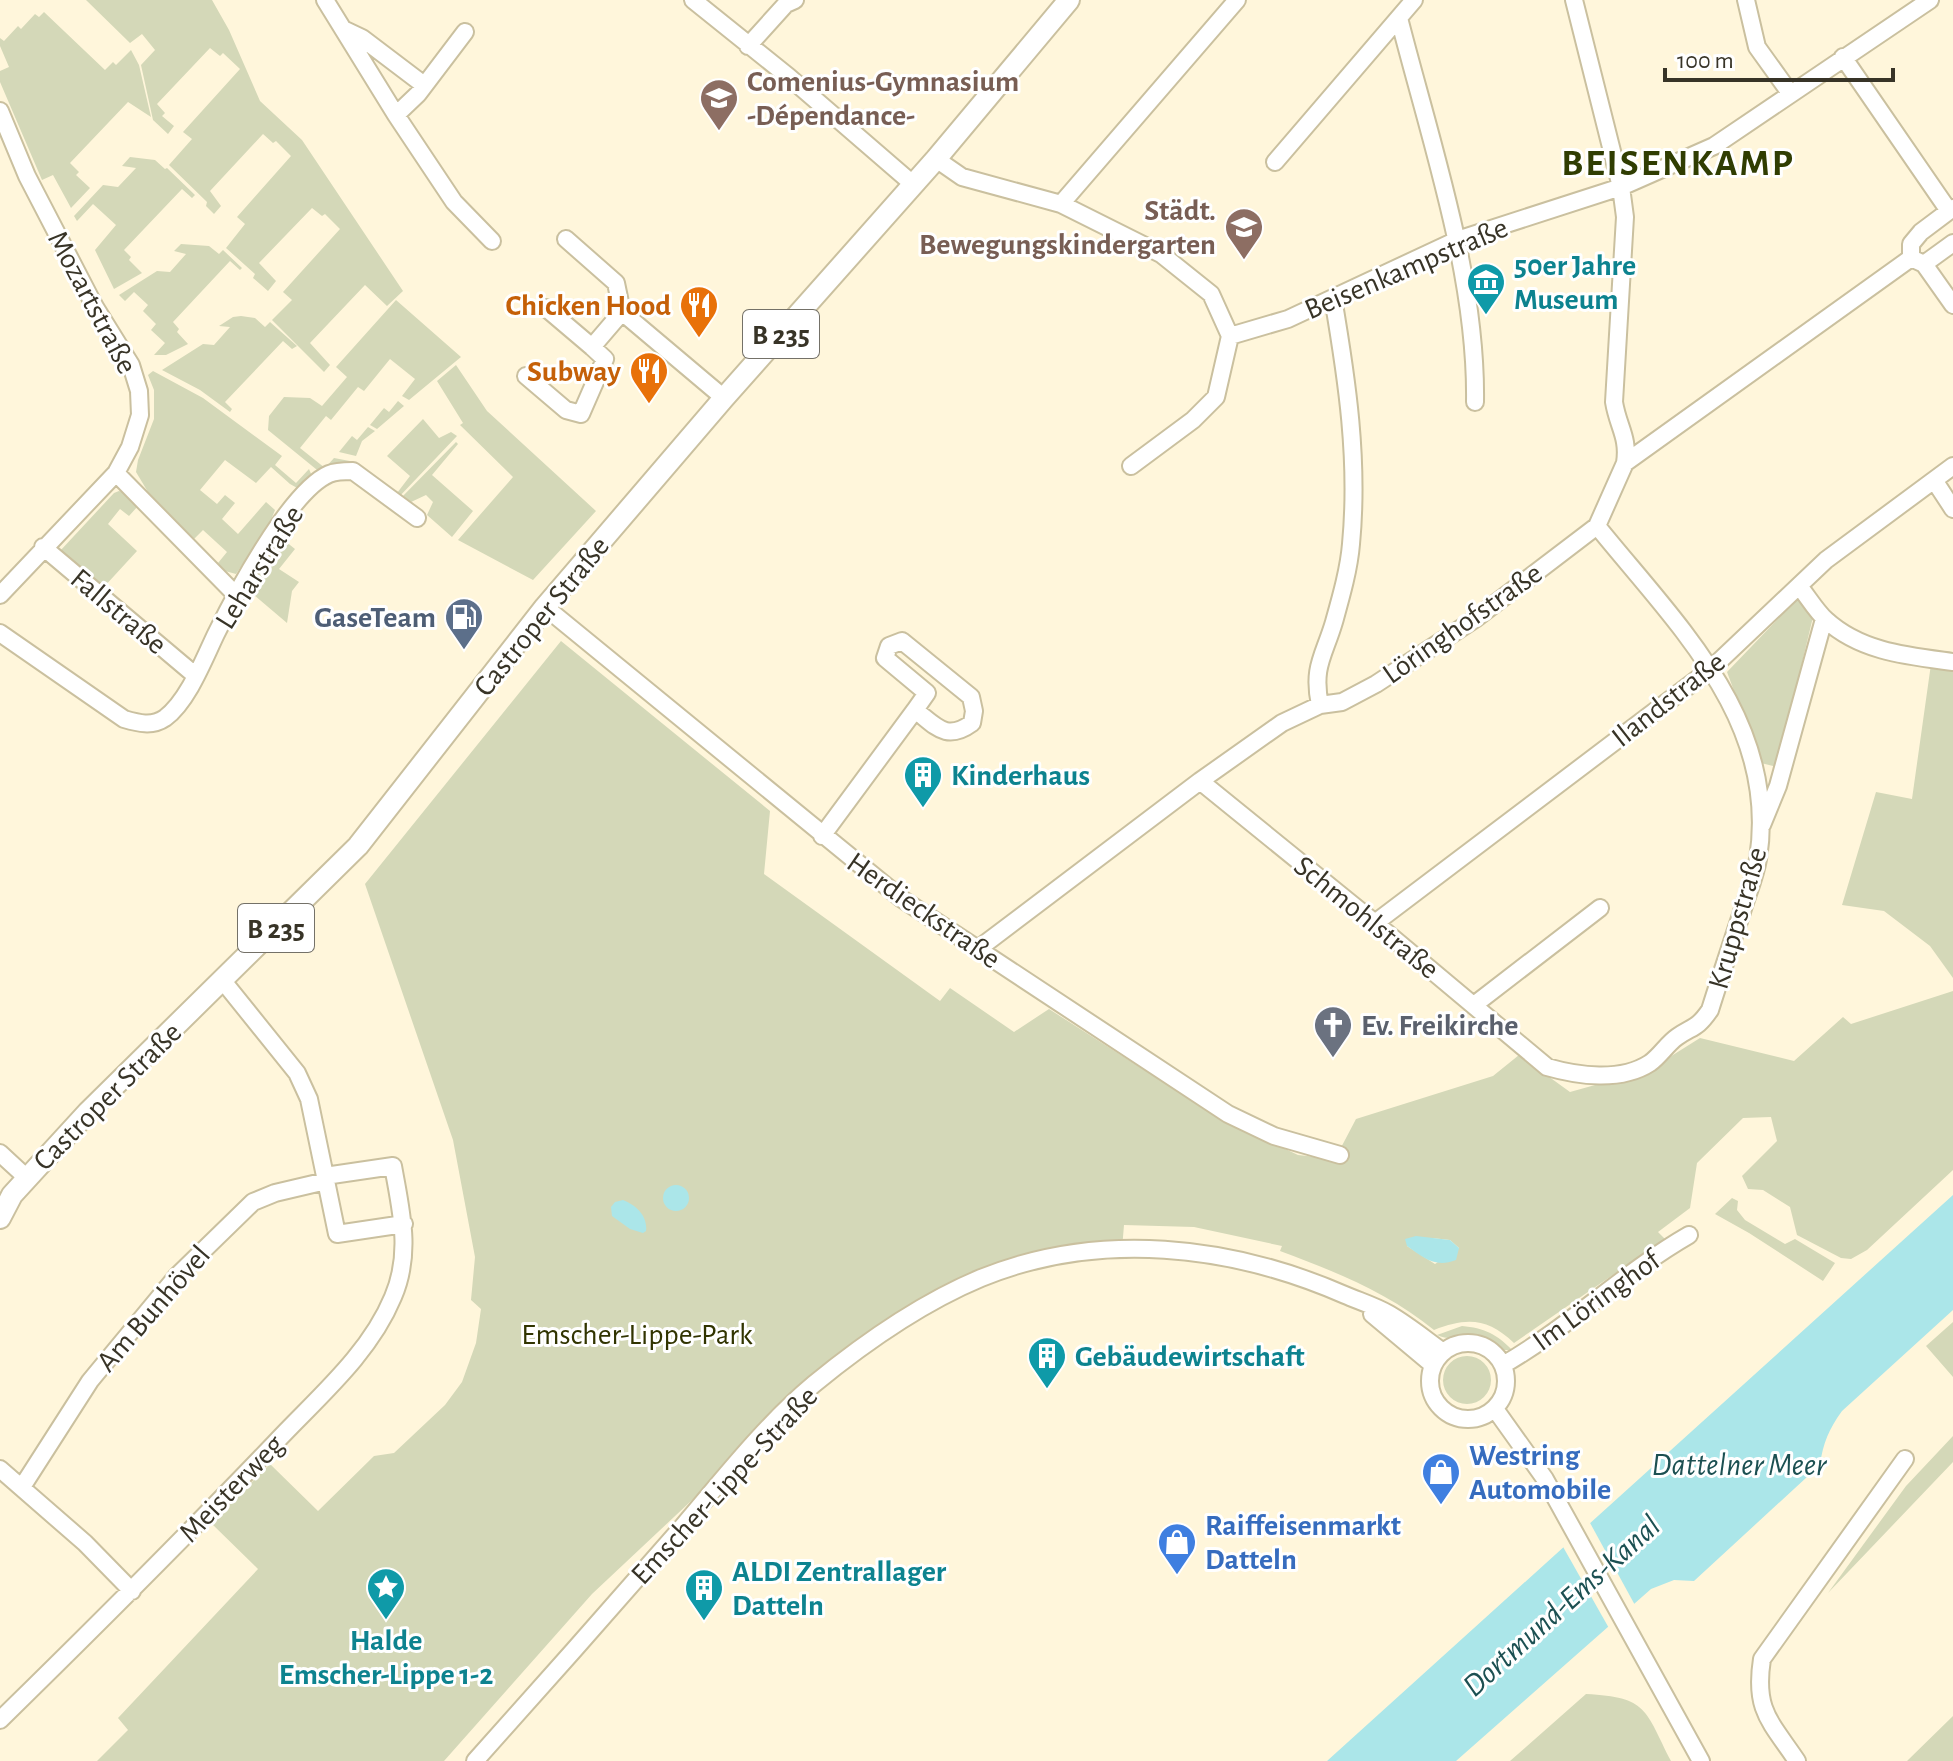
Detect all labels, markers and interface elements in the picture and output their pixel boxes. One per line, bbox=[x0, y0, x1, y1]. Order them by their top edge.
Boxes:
scale bar bbox=[1665, 32, 1893, 82]
text: 100 m bbox=[1677, 49, 1734, 73]
place label: Comenius-Gymnasium -Dépendance- bbox=[747, 67, 1019, 131]
school or university icon: Comenius-Gymnasium -Dépendance- bbox=[698, 77, 740, 132]
district label: BEISENKAMP bbox=[1561, 145, 1795, 183]
place label: Städt. Bewegungskindergarten bbox=[919, 196, 1216, 260]
school or university icon: Städt. Bewegungskindergarten bbox=[1223, 206, 1265, 261]
street label: Beisenkampstraße bbox=[1300, 213, 1512, 325]
street label: Mozartstraße bbox=[42, 226, 142, 379]
place label: 50er Jahre Museum bbox=[1514, 251, 1636, 315]
museum icon: 50er Jahre Museum bbox=[1465, 261, 1507, 316]
restaurant icon: Chicken Hood bbox=[678, 284, 720, 339]
place label: Chicken Hood bbox=[505, 291, 671, 321]
road number: B 235 bbox=[743, 310, 819, 358]
restaurant icon: Subway bbox=[628, 350, 670, 405]
place label: Subway bbox=[527, 357, 622, 387]
street label: Leharstraße bbox=[210, 501, 309, 634]
street label: Castroper Straße bbox=[469, 531, 615, 702]
street label: Löringhofstraße bbox=[1377, 558, 1548, 690]
street label: Fallstraße bbox=[65, 563, 172, 660]
fuel station icon: GaseTeam bbox=[443, 596, 485, 651]
place label: GaseTeam bbox=[314, 603, 436, 633]
street label: Ilandstraße bbox=[1606, 647, 1731, 753]
building icon: Kinderhaus bbox=[902, 754, 944, 809]
place label: Kinderhaus bbox=[951, 761, 1090, 791]
street label: Kruppstraße bbox=[1703, 844, 1773, 993]
street label: Herdieckstraße bbox=[841, 847, 1006, 975]
street label: Schmohlstraße bbox=[1288, 851, 1444, 985]
road number: B 235 bbox=[238, 904, 314, 952]
church icon: Ev. Freikirche bbox=[1312, 1004, 1354, 1059]
place label: Ev. Freikirche bbox=[1361, 1011, 1518, 1041]
street label: Castroper Straße bbox=[28, 1017, 188, 1177]
street label: Am Bunhövel bbox=[91, 1240, 216, 1377]
street label: Im Löringhof bbox=[1527, 1244, 1667, 1357]
park label: Emscher-Lippe-Park bbox=[521, 1320, 753, 1350]
building icon: Gebäudewirtschaft bbox=[1026, 1335, 1068, 1390]
place label: Gebäudewirtschaft bbox=[1075, 1342, 1305, 1372]
street label: Emscher-Lippe-Straße bbox=[626, 1381, 824, 1590]
street label: Meisterweg bbox=[174, 1429, 290, 1548]
place label: Westring Automobile bbox=[1469, 1441, 1611, 1505]
water label: Dattelner Meer bbox=[1652, 1449, 1828, 1481]
shop icon: Westring Automobile bbox=[1420, 1451, 1462, 1506]
water label: Dortmund-Ems-Kanal bbox=[1457, 1509, 1667, 1702]
place label: Raiffeisenmarkt Datteln bbox=[1205, 1511, 1401, 1575]
shop icon: Raiffeisenmarkt Datteln bbox=[1156, 1521, 1198, 1576]
place label: ALDI Zentrallager Datteln bbox=[732, 1557, 947, 1621]
place icon: Halde Emscher-Lippe 1-2 bbox=[365, 1566, 407, 1621]
building icon: ALDI Zentrallager Datteln bbox=[683, 1567, 725, 1622]
place label: Halde Emscher-Lippe 1-2 bbox=[279, 1626, 493, 1690]

